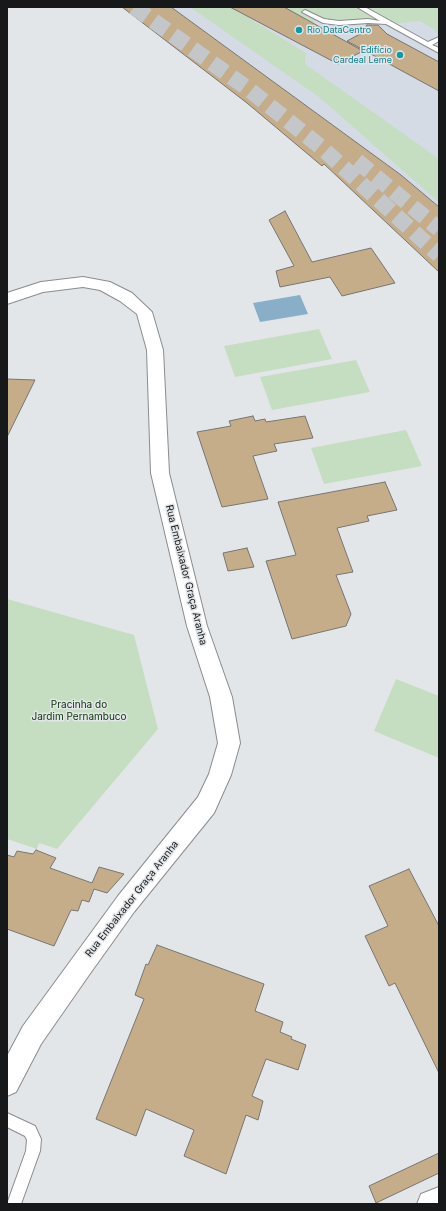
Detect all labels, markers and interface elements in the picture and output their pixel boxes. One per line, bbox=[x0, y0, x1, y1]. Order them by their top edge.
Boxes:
marker: Rio DataCentro bbox=[294, 25, 304, 35]
place label: Rio DataCentro bbox=[307, 25, 371, 35]
place label: Edifício Cardeal Leme bbox=[333, 45, 392, 66]
marker: Edifício Cardeal Leme bbox=[395, 50, 405, 60]
street label: Rua Embaixador Graça Aranha bbox=[163, 504, 209, 646]
park label: Pracinha do Jardim Pernambuco bbox=[31, 699, 127, 722]
street label: Rua Embaixador Graça Aranha bbox=[83, 838, 181, 960]

